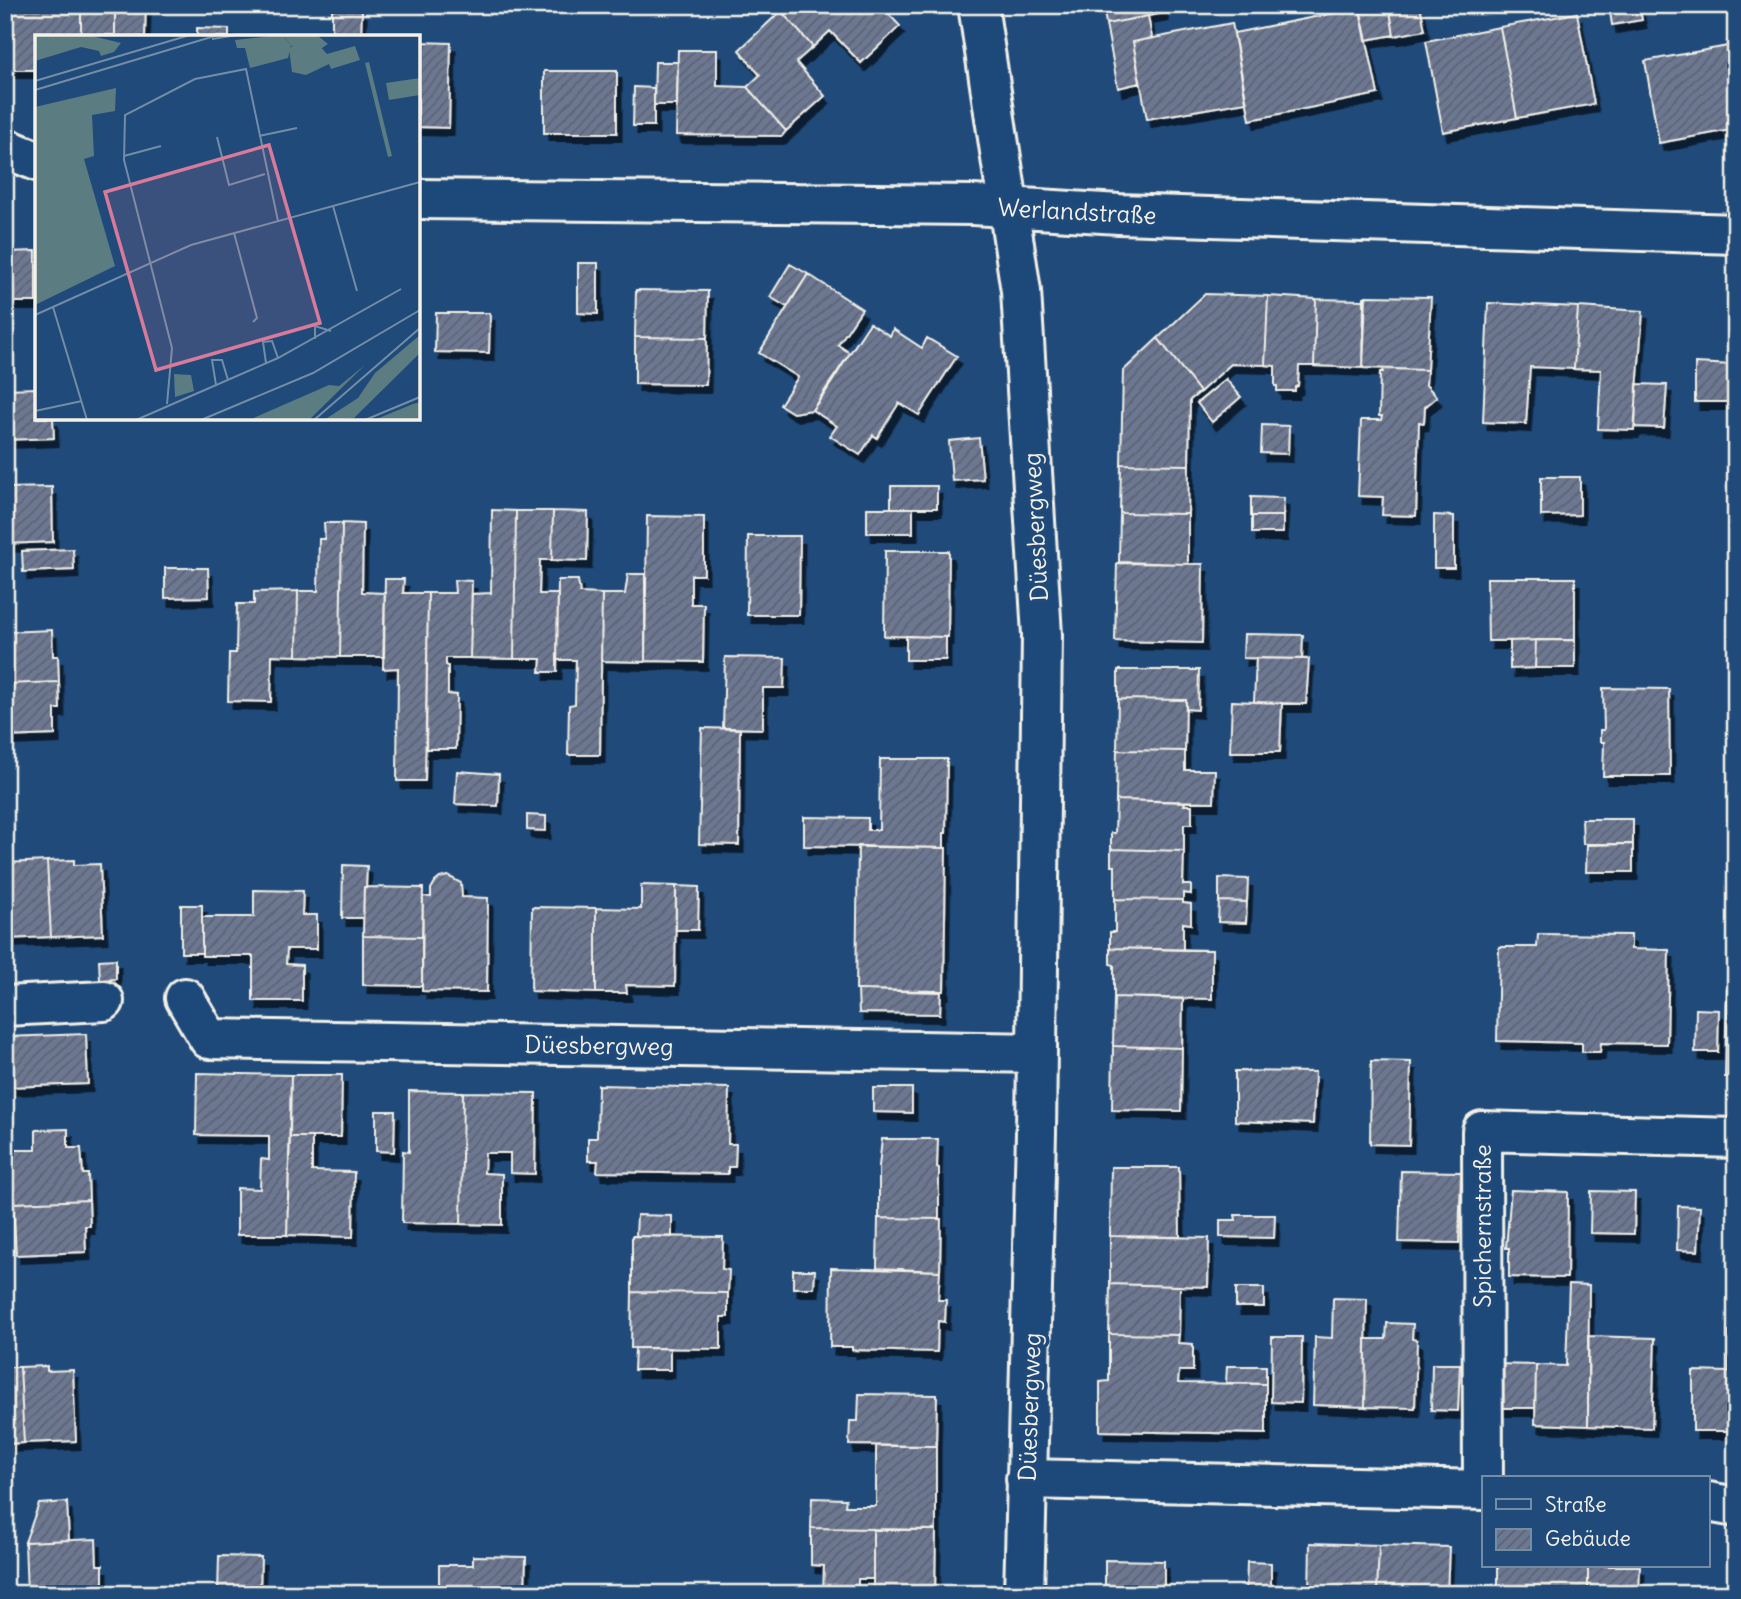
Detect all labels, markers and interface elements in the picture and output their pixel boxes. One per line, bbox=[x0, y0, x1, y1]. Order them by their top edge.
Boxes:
inset map bbox=[35, 35, 420, 420]
street label: Werlandstraße bbox=[997, 192, 1157, 230]
street label: Düesbergweg bbox=[1016, 452, 1054, 602]
street label: Düesbergweg bbox=[524, 1029, 674, 1061]
street label: Spichernstraße bbox=[1467, 1144, 1497, 1308]
street label: Düesbergweg bbox=[1011, 1332, 1047, 1482]
legend bbox=[1482, 1476, 1710, 1568]
text: Straße bbox=[1545, 1491, 1606, 1518]
text: Gebäude bbox=[1545, 1525, 1631, 1552]

